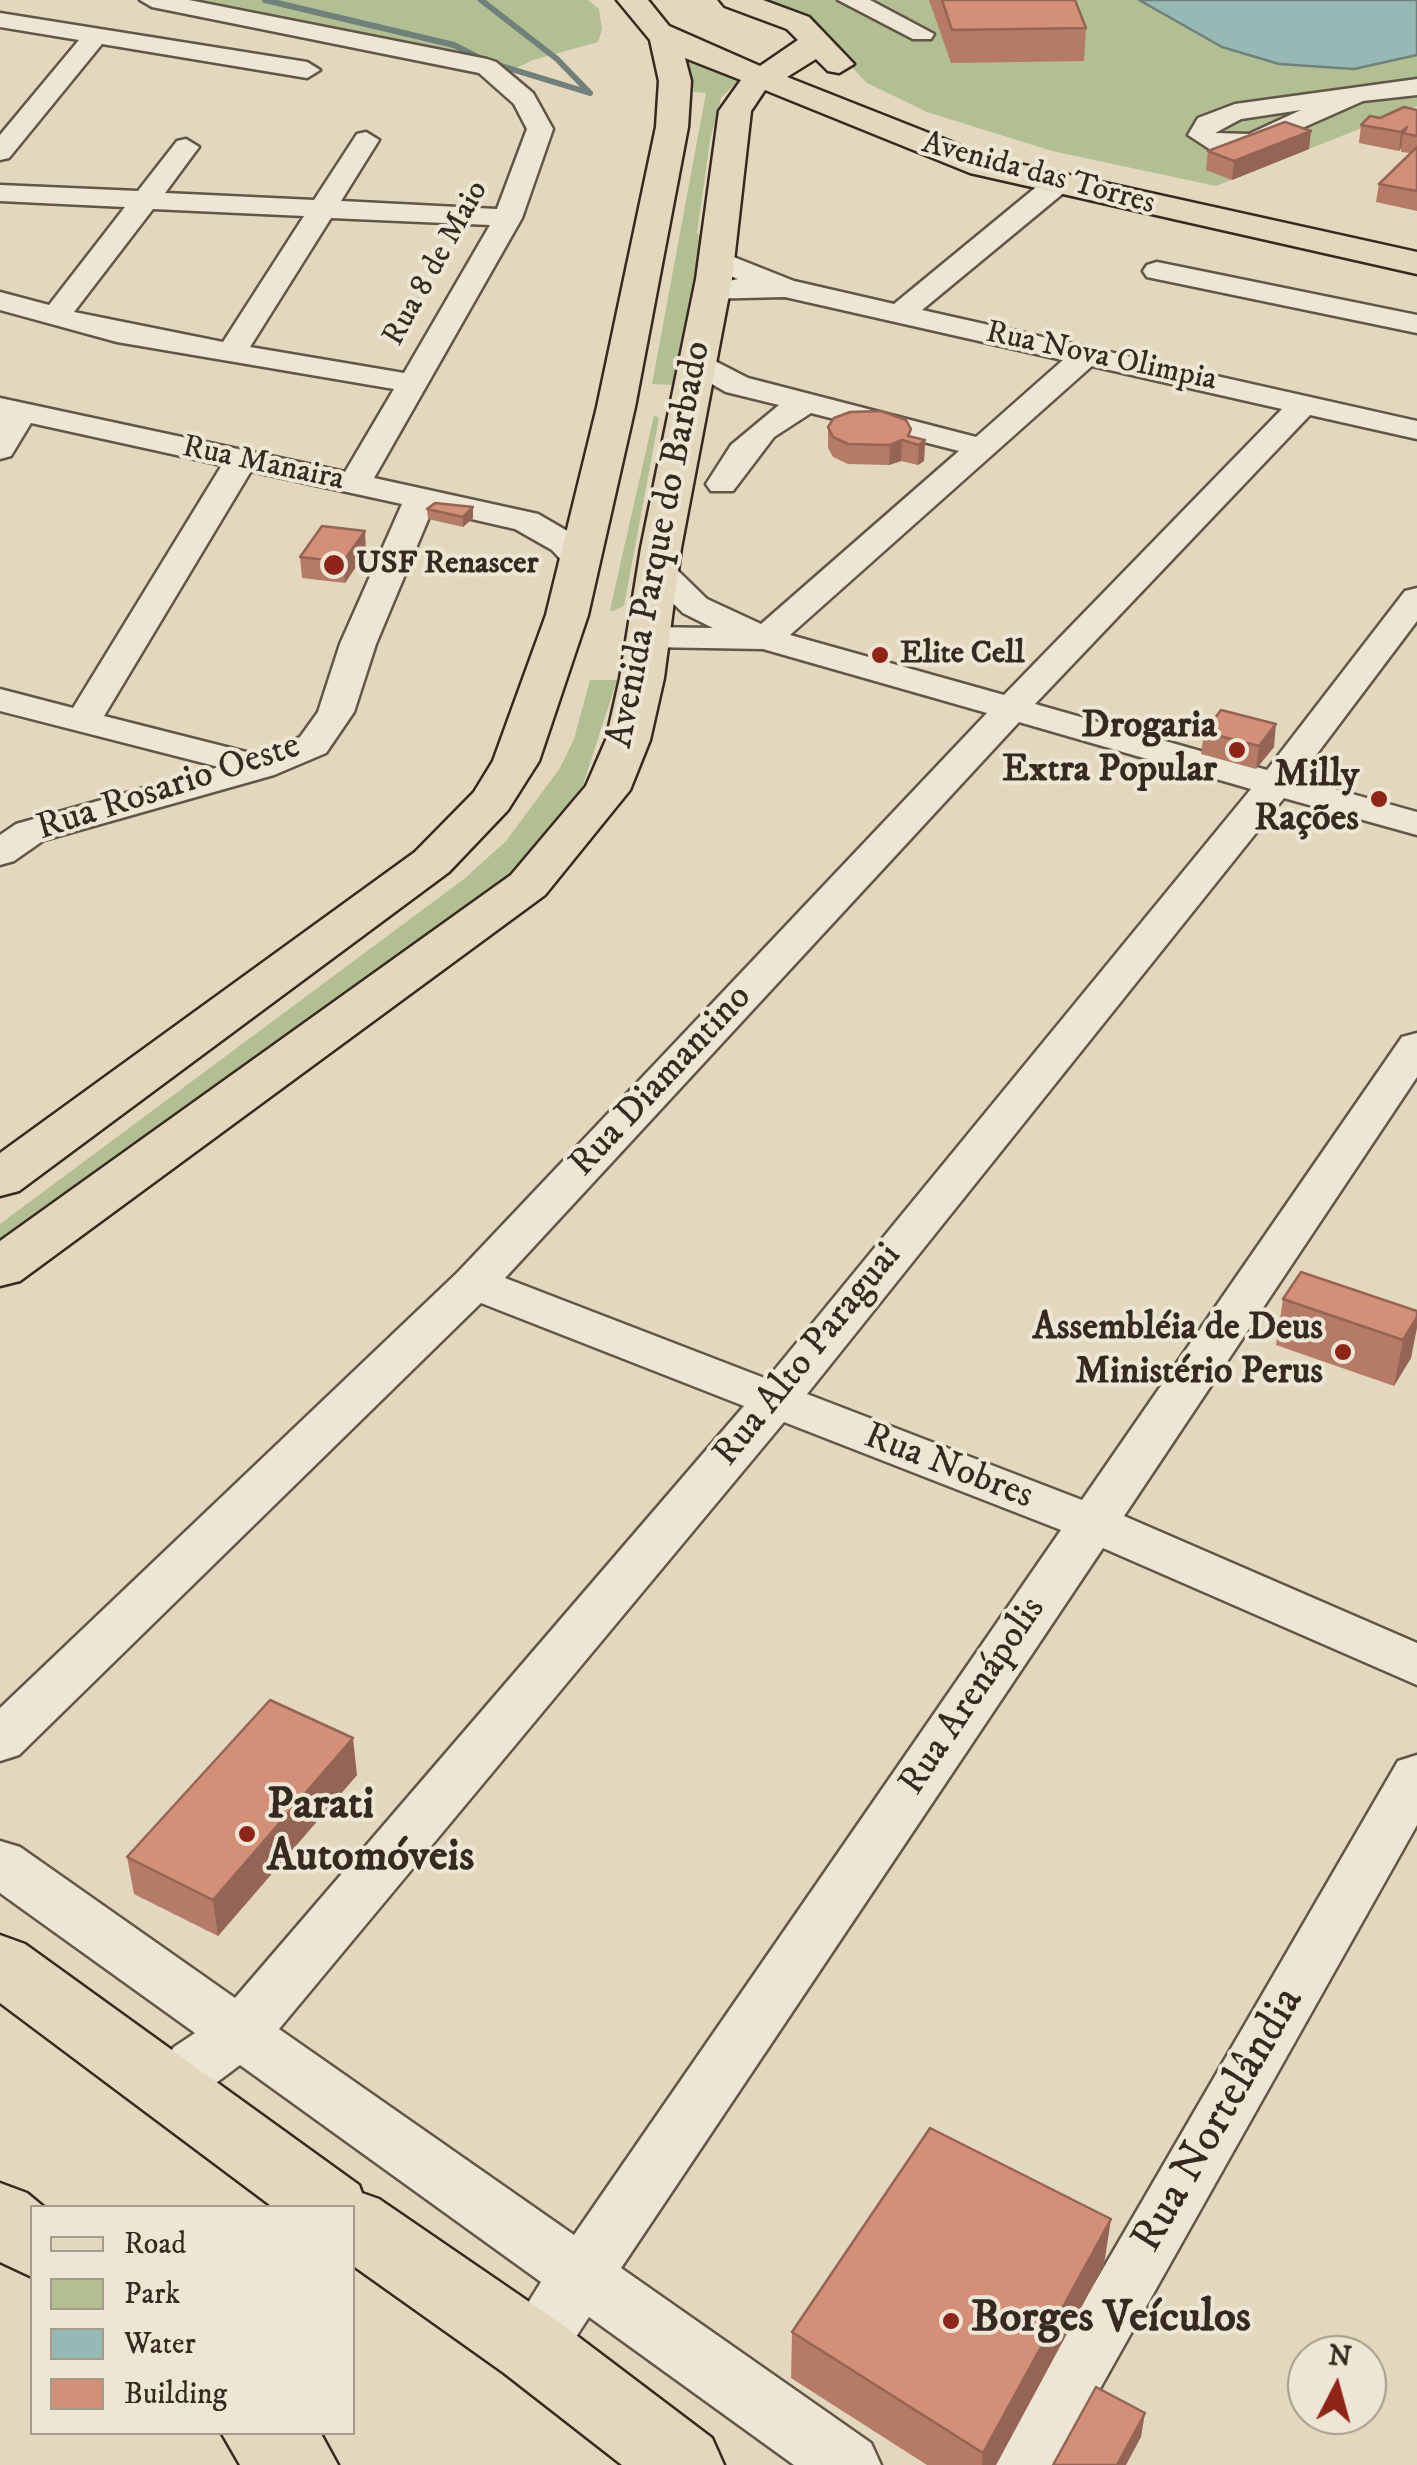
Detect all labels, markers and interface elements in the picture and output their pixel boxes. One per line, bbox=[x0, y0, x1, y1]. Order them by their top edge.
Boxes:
street label: Avenida das Torres bbox=[917, 125, 1159, 225]
street label: Rua 8 de Maio bbox=[376, 175, 498, 353]
street label: Rua Nova Olimpia bbox=[982, 315, 1220, 401]
street label: Avenida Parque do Barbado bbox=[599, 338, 723, 752]
street label: Rua Manaira bbox=[179, 429, 347, 501]
place label: USF Renascer bbox=[356, 546, 538, 584]
marker: USF Renascer bbox=[321, 552, 347, 578]
place label: Elite Cell bbox=[900, 636, 1024, 674]
marker: Elite Cell bbox=[869, 644, 891, 666]
place label: Drogaria Extra Popular bbox=[1002, 705, 1217, 794]
street label: Rua Rosario Oeste bbox=[32, 725, 306, 853]
marker: Drogaria Extra Popular bbox=[1226, 739, 1248, 761]
place label: Milly Rações bbox=[1254, 754, 1359, 844]
marker: Milly Rações bbox=[1368, 788, 1390, 810]
street label: Rua Diamantino bbox=[561, 976, 763, 1188]
street label: Rua Alto Paraguai bbox=[705, 1235, 913, 1477]
place label: Assembléia de Deus Ministério Perus bbox=[1033, 1307, 1323, 1396]
marker: Assembléia de Deus Ministério Perus bbox=[1332, 1341, 1354, 1363]
street label: Rua Nobres bbox=[857, 1415, 1039, 1521]
street label: Rua Arenápolis bbox=[891, 1589, 1057, 1805]
place label: Parati Automóveis bbox=[267, 1781, 474, 1887]
marker: Parati Automóveis bbox=[236, 1823, 258, 1845]
street label: Rua Nortelândia bbox=[1122, 1979, 1318, 2263]
legend bbox=[30, 2205, 355, 2435]
text: Road bbox=[124, 2226, 186, 2263]
text: Park bbox=[124, 2276, 180, 2313]
place label: Borges Veículos bbox=[971, 2294, 1251, 2348]
marker: Borges Veículos bbox=[940, 2310, 962, 2332]
text: Water bbox=[124, 2326, 196, 2363]
north arrow bbox=[1287, 2335, 1387, 2435]
text: N bbox=[1327, 2338, 1353, 2375]
text: Building bbox=[124, 2376, 227, 2413]

